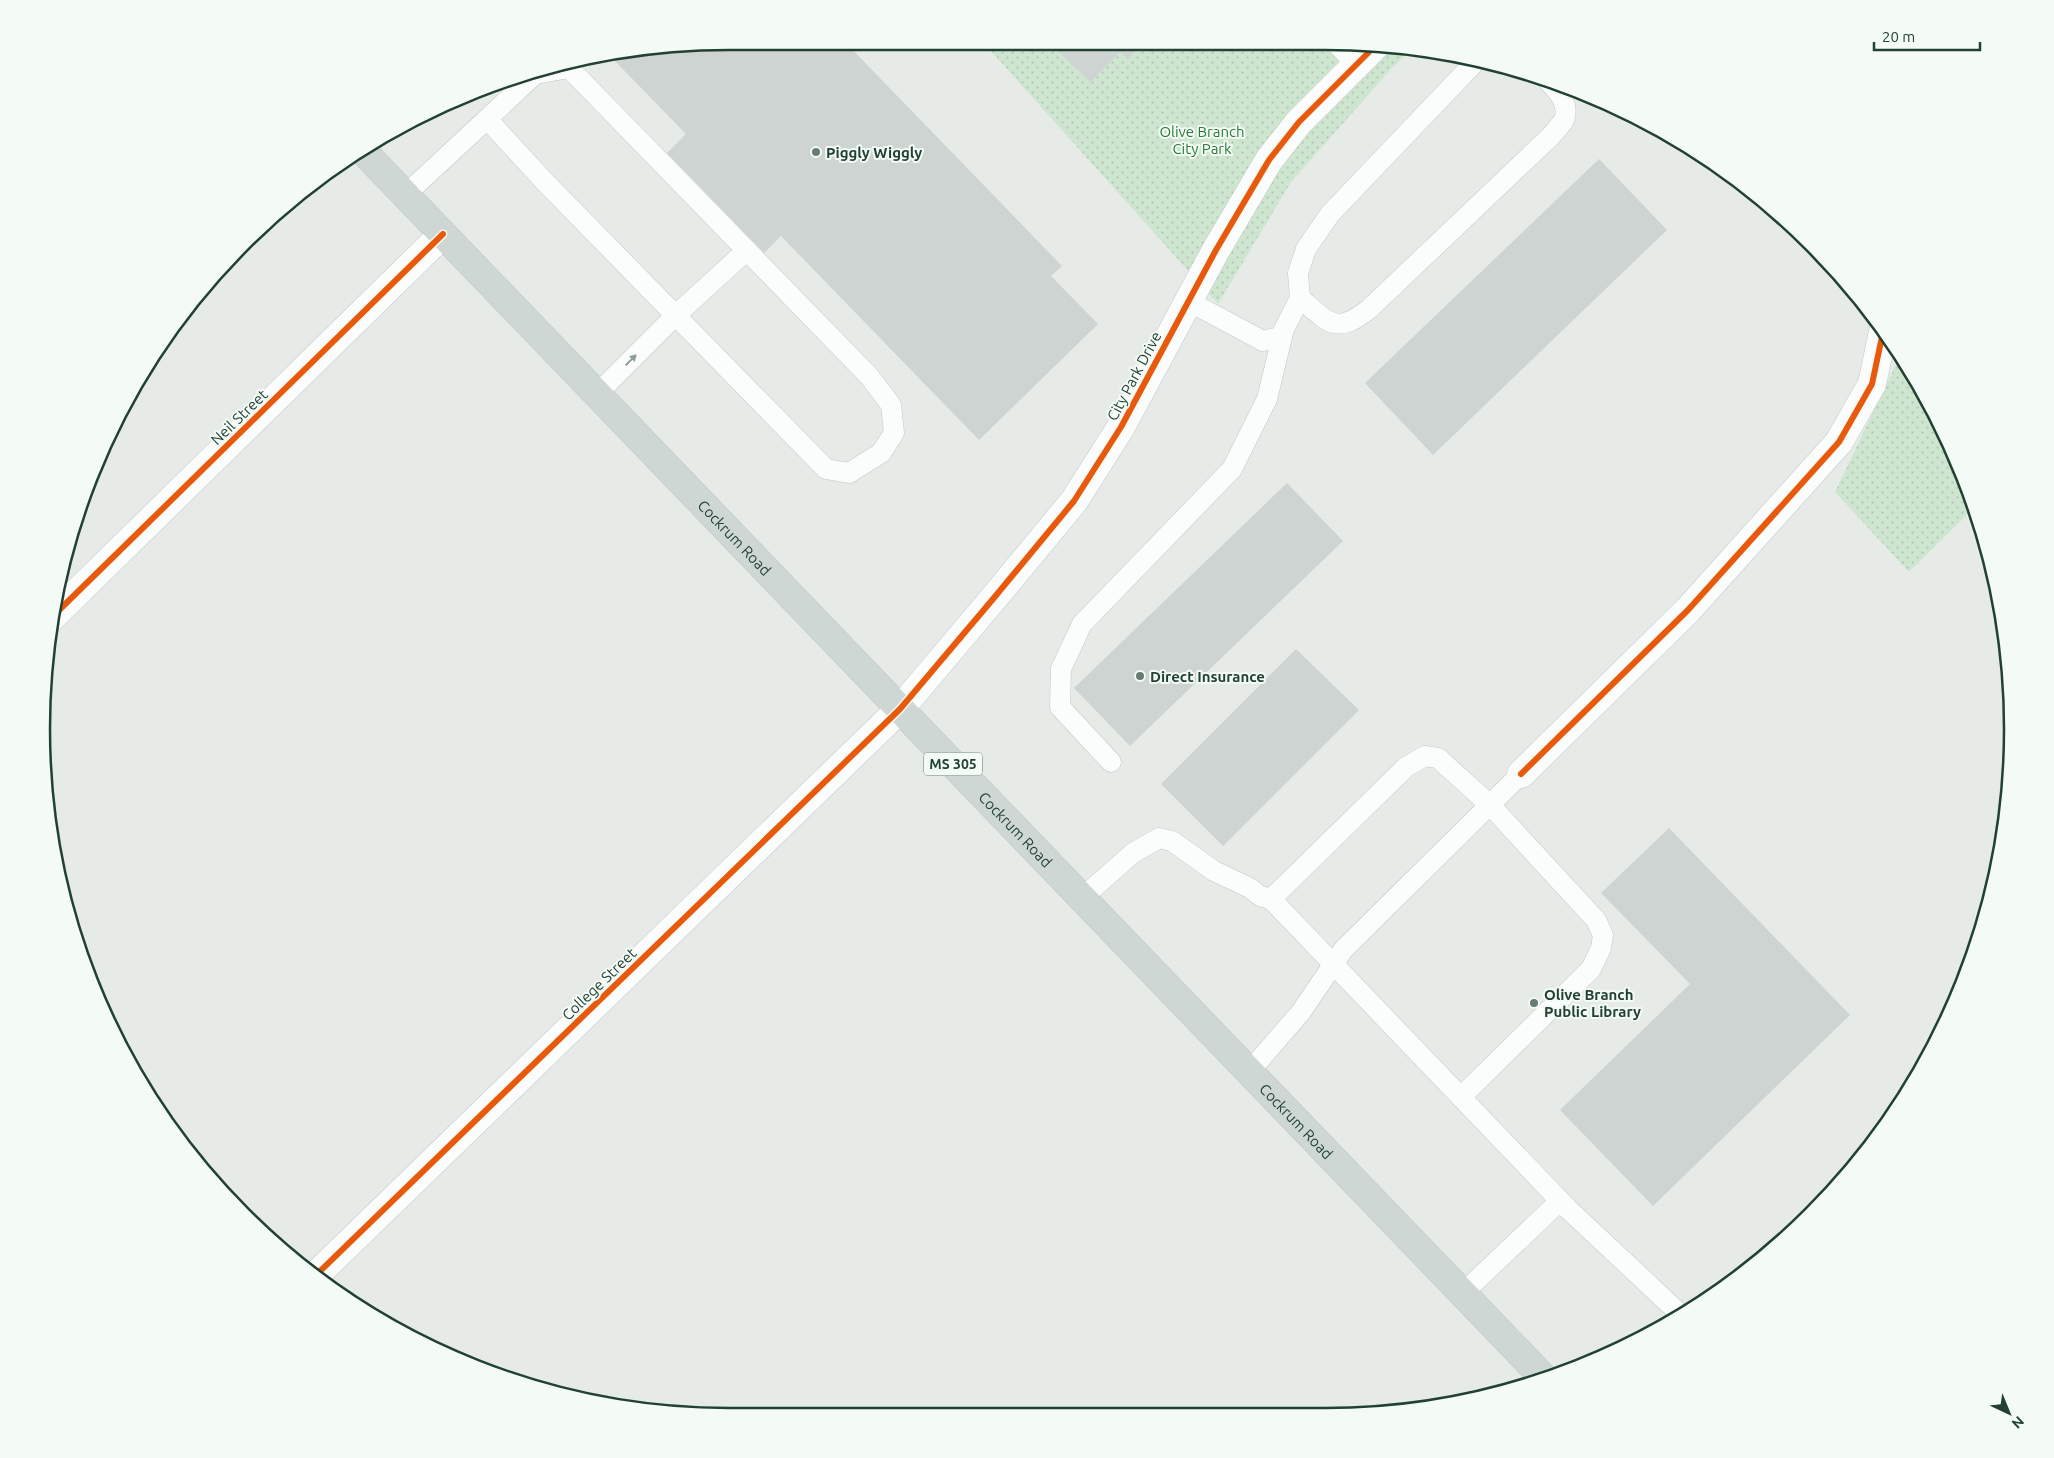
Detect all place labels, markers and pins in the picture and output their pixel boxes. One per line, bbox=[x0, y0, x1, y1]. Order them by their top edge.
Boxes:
place label: Piggly Wiggly bbox=[826, 144, 922, 161]
marker: Piggly Wiggly bbox=[810, 146, 822, 158]
place label: Direct Insurance bbox=[1150, 668, 1265, 685]
marker: Direct Insurance bbox=[1134, 670, 1146, 682]
place label: Olive Branch Public Library bbox=[1544, 986, 1641, 1020]
marker: Olive Branch Public Library bbox=[1528, 997, 1540, 1009]

